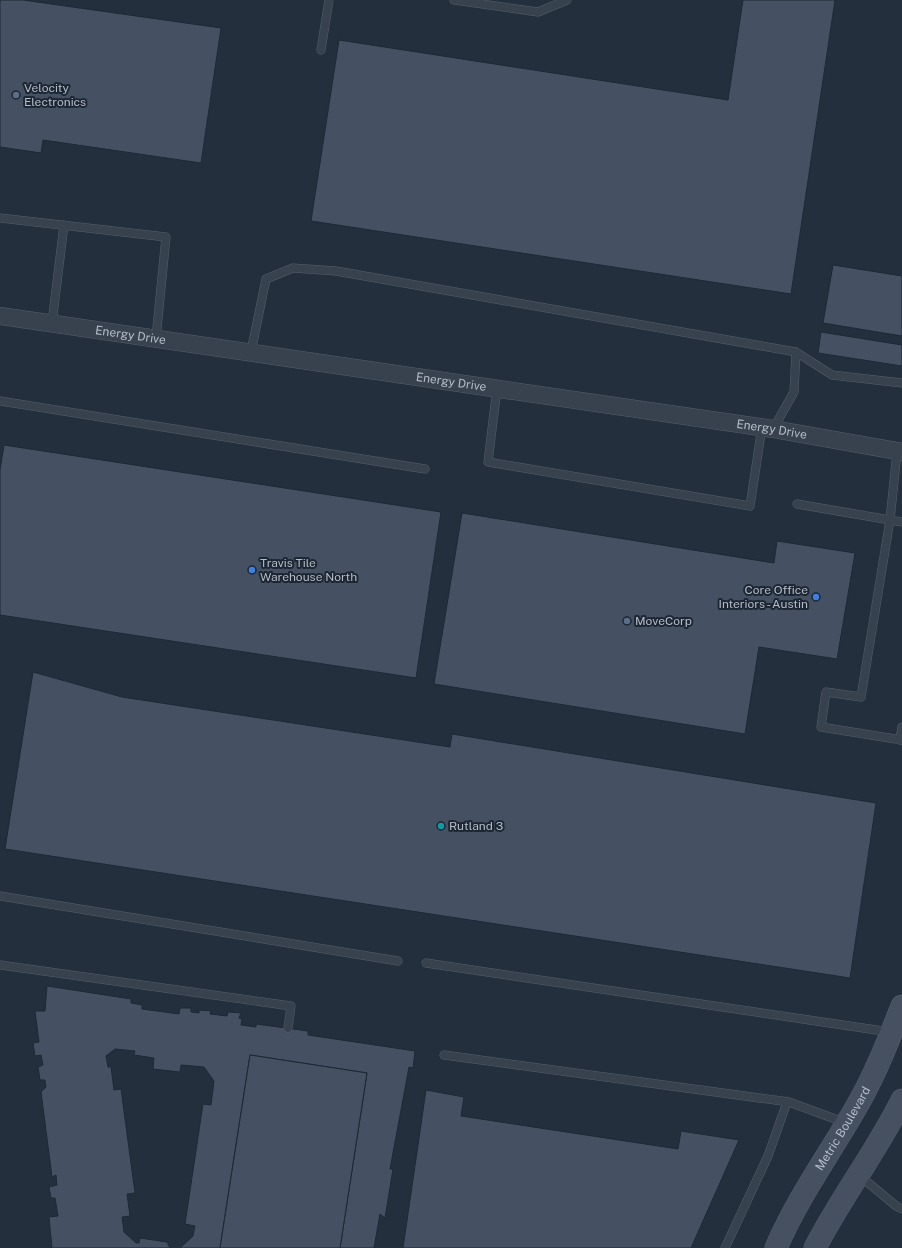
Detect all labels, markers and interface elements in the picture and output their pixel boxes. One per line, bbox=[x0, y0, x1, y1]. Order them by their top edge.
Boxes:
place label: Velocity Electronics bbox=[24, 81, 86, 109]
marker: Velocity Electronics bbox=[11, 90, 21, 100]
street label: Energy Drive bbox=[94, 323, 167, 347]
street label: Energy Drive bbox=[415, 370, 488, 394]
street label: Energy Drive bbox=[736, 417, 808, 442]
place label: Travis Tile Warehouse North bbox=[260, 556, 357, 584]
marker: Travis Tile Warehouse North bbox=[247, 565, 257, 575]
place label: Core Office Interiors - Austin bbox=[718, 583, 808, 611]
marker: Core Office Interiors - Austin bbox=[811, 592, 821, 602]
place label: MoveCorp bbox=[635, 614, 692, 628]
marker: MoveCorp bbox=[622, 616, 632, 626]
place label: Rutland 3 bbox=[449, 819, 503, 833]
marker: Rutland 3 bbox=[436, 821, 446, 831]
street label: Metric Boulevard bbox=[812, 1084, 873, 1173]

